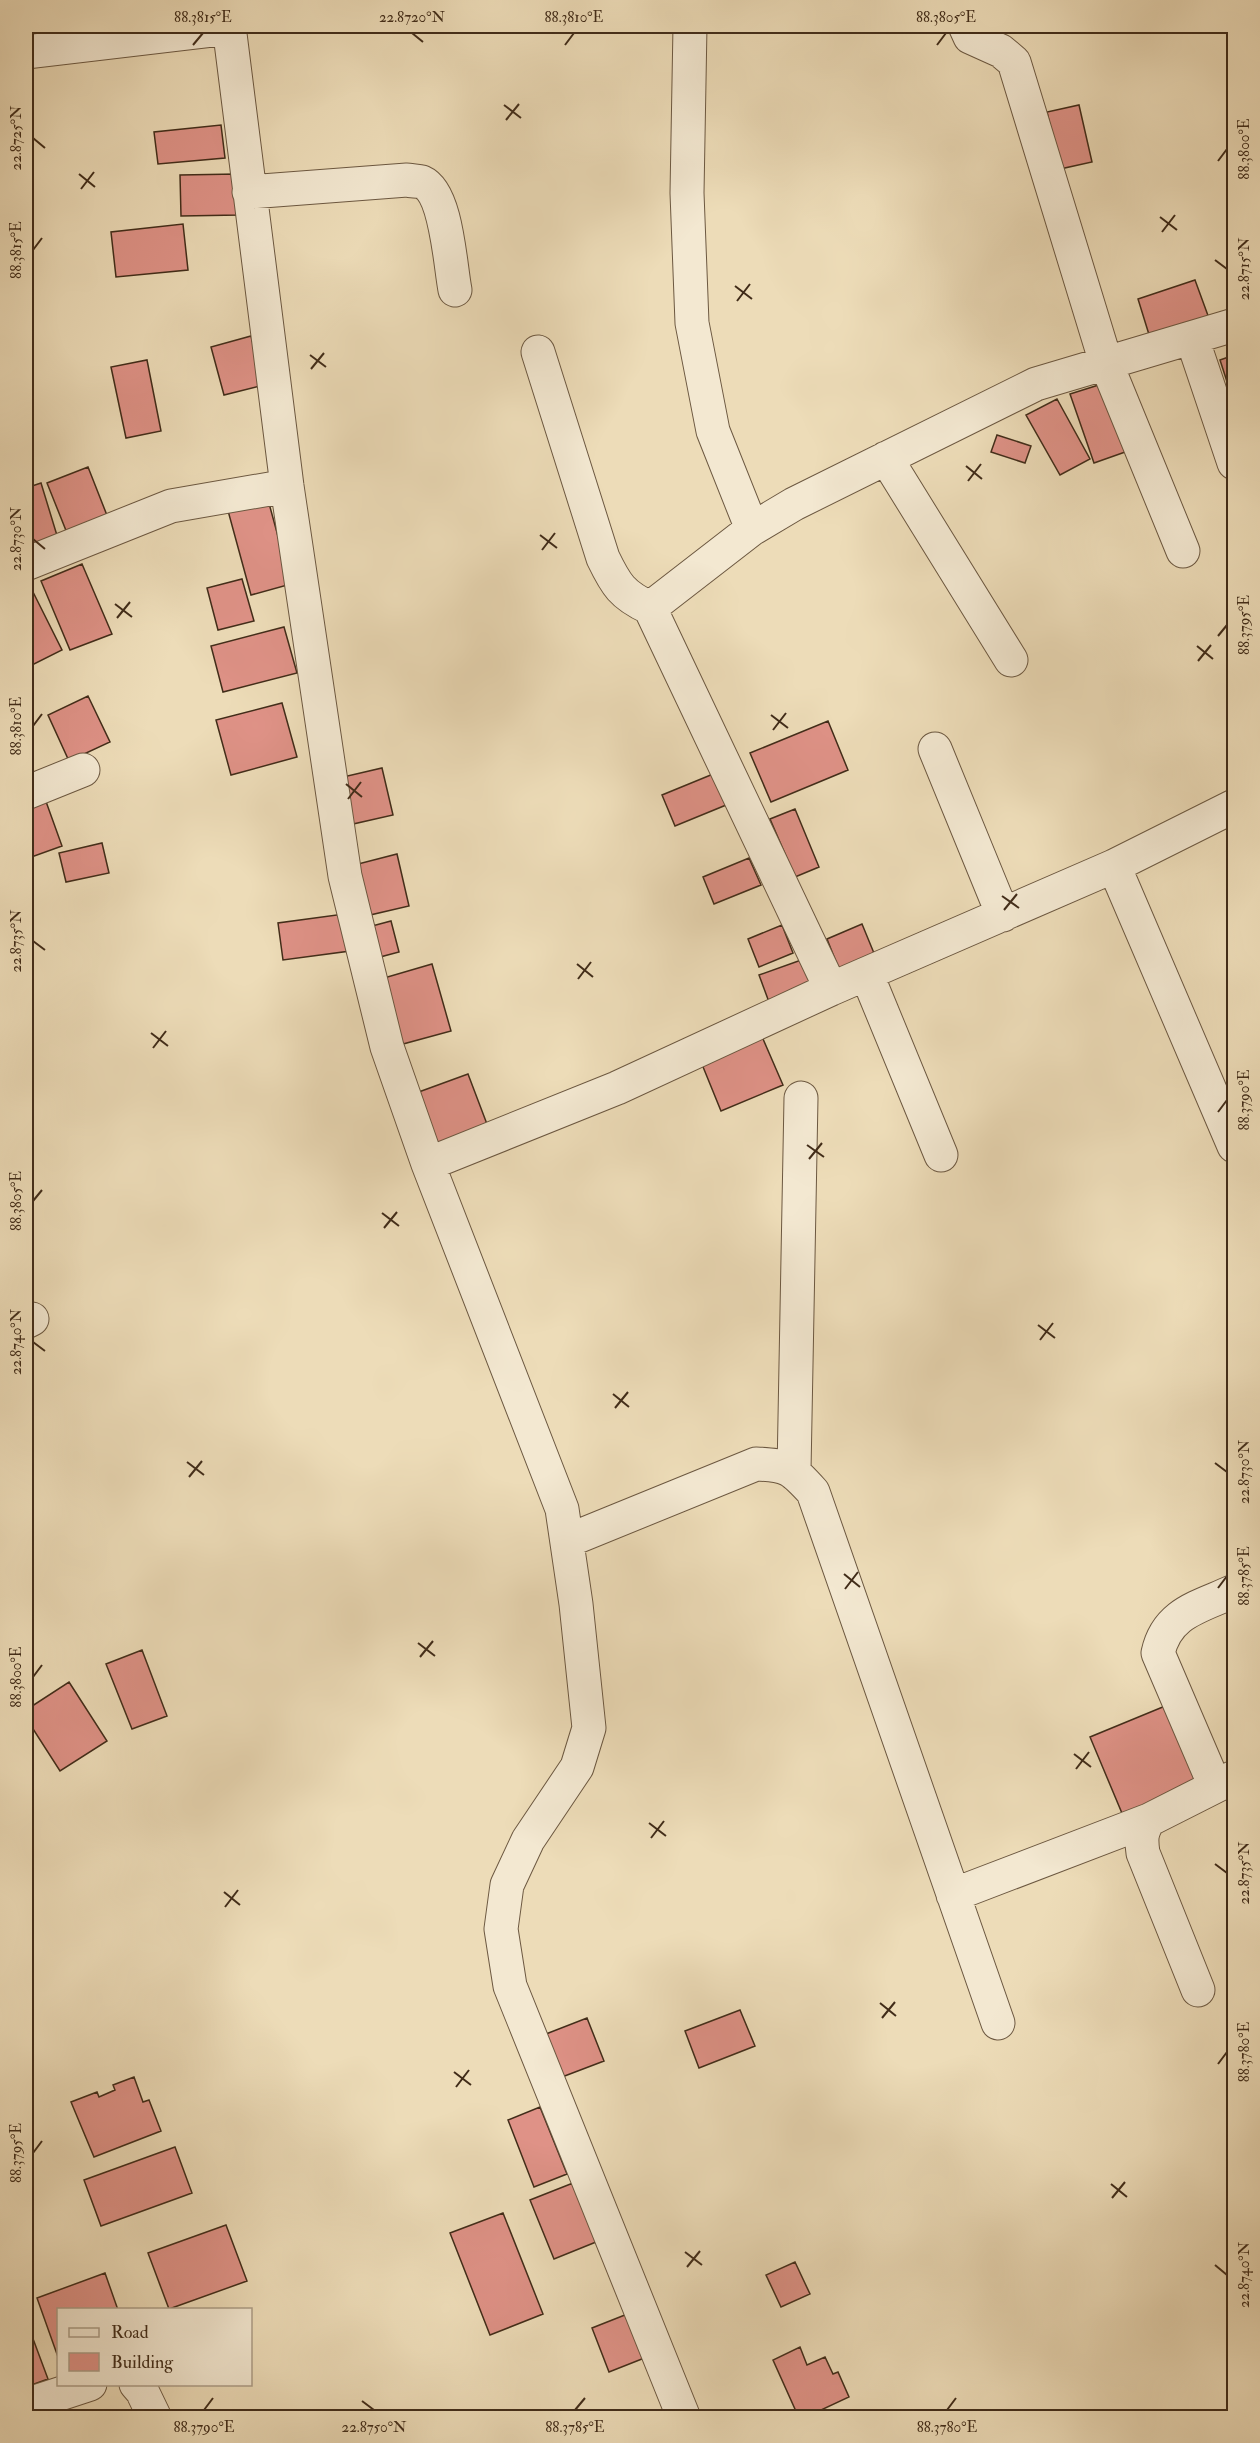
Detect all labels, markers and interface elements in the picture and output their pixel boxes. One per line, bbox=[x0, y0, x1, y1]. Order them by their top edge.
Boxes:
text: 88.3815°E bbox=[174, 8, 232, 27]
text: 22.8720°N bbox=[379, 8, 446, 27]
text: 88.3810°E bbox=[545, 8, 604, 27]
text: 88.3805°E bbox=[916, 8, 976, 27]
text: 22.8725°N bbox=[7, 105, 26, 170]
text: 88.3800°E bbox=[1235, 118, 1254, 180]
text: 88.3815°E bbox=[7, 221, 26, 279]
text: 22.8715°N bbox=[1235, 237, 1254, 300]
text: 22.8730°N bbox=[7, 506, 26, 571]
text: 88.3795°E bbox=[1235, 595, 1254, 655]
text: 88.3810°E bbox=[7, 696, 26, 755]
text: 22.8735°N bbox=[7, 909, 26, 973]
text: 88.3790°E bbox=[1235, 1069, 1254, 1131]
text: 88.3805°E bbox=[7, 1171, 26, 1231]
text: 22.8740°N bbox=[7, 1308, 26, 1375]
text: 22.8730°N bbox=[1235, 1439, 1254, 1504]
text: 88.3785°E bbox=[1235, 1546, 1254, 1606]
text: 88.3800°E bbox=[7, 1646, 26, 1708]
text: 22.8735°N bbox=[1235, 1841, 1254, 1905]
text: 88.3780°E bbox=[1235, 2022, 1254, 2082]
text: 88.3795°E bbox=[7, 2123, 26, 2183]
text: 22.8740°N bbox=[1235, 2241, 1254, 2308]
legend bbox=[57, 2308, 252, 2386]
text: Road bbox=[111, 2321, 149, 2344]
text: Building bbox=[111, 2351, 174, 2374]
text: 88.3790°E bbox=[173, 2418, 235, 2437]
text: 22.8750°N bbox=[342, 2418, 407, 2437]
text: 88.3785°E bbox=[545, 2418, 605, 2437]
text: 88.3780°E bbox=[917, 2418, 977, 2437]

